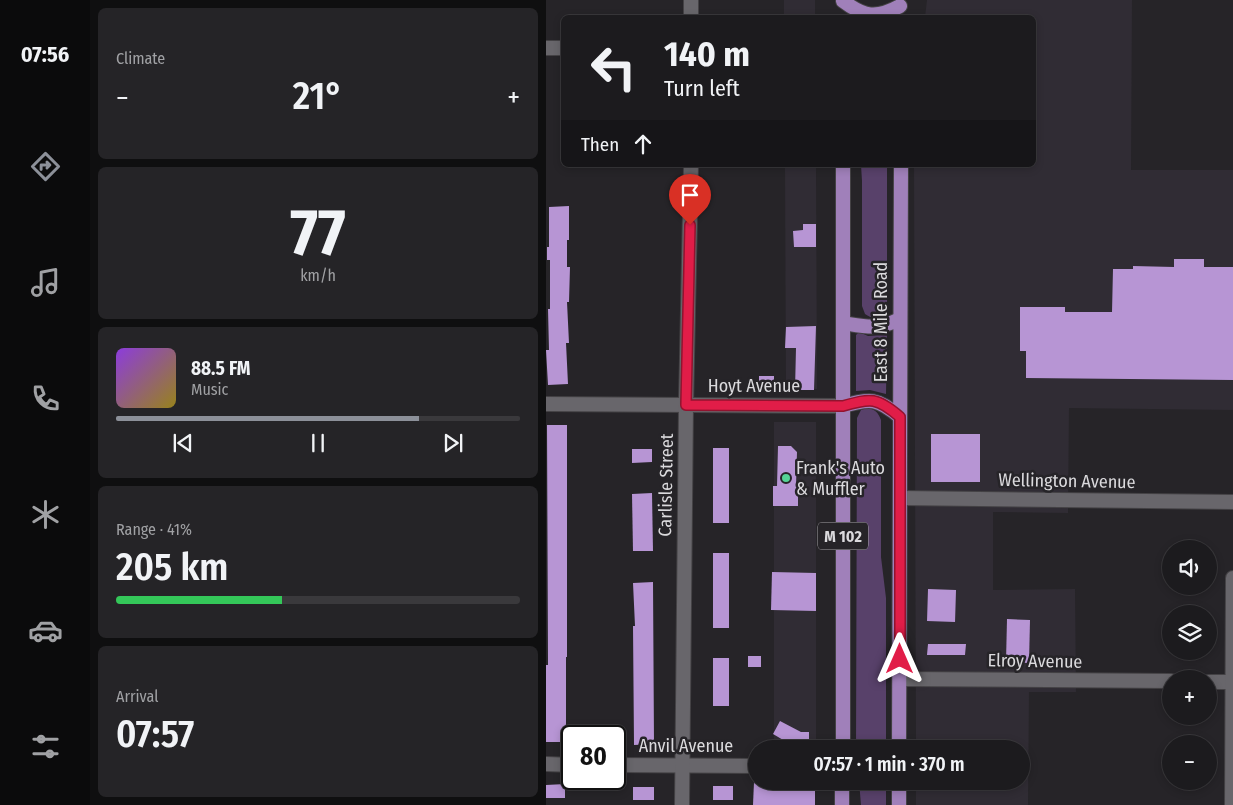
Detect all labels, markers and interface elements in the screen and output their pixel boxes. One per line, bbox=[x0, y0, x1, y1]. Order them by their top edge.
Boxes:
text: 140 m bbox=[664, 33, 750, 75]
icon: left bbox=[581, 35, 646, 100]
text: 07:56 bbox=[21, 41, 69, 68]
text: Climate bbox=[116, 49, 165, 68]
text: 21° bbox=[293, 73, 343, 119]
text: Turn left bbox=[664, 75, 740, 102]
text: − bbox=[116, 81, 129, 114]
text: + bbox=[507, 81, 520, 114]
icon: ahead bbox=[629, 130, 657, 158]
text: Then bbox=[581, 133, 619, 156]
icon: directions bbox=[28, 149, 63, 184]
pin bbox=[669, 174, 711, 225]
icon: arrive bbox=[676, 181, 704, 209]
text: 77 bbox=[290, 194, 346, 272]
street label: East 8 Mile Road bbox=[870, 262, 892, 382]
icon: music bbox=[28, 265, 63, 300]
text: km/h bbox=[300, 266, 336, 285]
text: 88.5 FM bbox=[191, 357, 250, 380]
street label: Hoyt Avenue bbox=[708, 375, 800, 397]
text: Music bbox=[191, 380, 228, 399]
icon: phone bbox=[28, 381, 63, 416]
icon: previous bbox=[169, 429, 197, 457]
icon: pause bbox=[304, 429, 332, 457]
icon: next bbox=[439, 429, 467, 457]
street label: Carlisle Street bbox=[654, 433, 678, 537]
place label: Frank's Auto & Muffler bbox=[796, 457, 885, 500]
street label: Wellington Avenue bbox=[998, 469, 1136, 493]
marker: Frank's Auto & Muffler bbox=[780, 472, 792, 484]
icon: climate bbox=[28, 497, 63, 532]
text: Range · 41% bbox=[116, 520, 192, 539]
road number: M 102 bbox=[818, 522, 868, 550]
map controls bbox=[1162, 540, 1217, 790]
button: sound bbox=[1162, 540, 1217, 595]
text: 205 km bbox=[116, 544, 228, 590]
button: layers bbox=[1162, 605, 1217, 660]
icon: car bbox=[28, 613, 63, 648]
position arrow bbox=[873, 632, 925, 684]
street label: Elroy Avenue bbox=[988, 649, 1083, 673]
button: + bbox=[1162, 670, 1217, 725]
text: Arrival bbox=[116, 687, 158, 706]
text: 07:57 bbox=[116, 711, 194, 757]
speed limit sign: 80 bbox=[561, 725, 626, 790]
icon: filters bbox=[28, 729, 63, 764]
street label: Anvil Avenue bbox=[639, 735, 733, 757]
button: − bbox=[1162, 735, 1217, 790]
text: 07:57 · 1 min · 370 m bbox=[814, 753, 964, 776]

